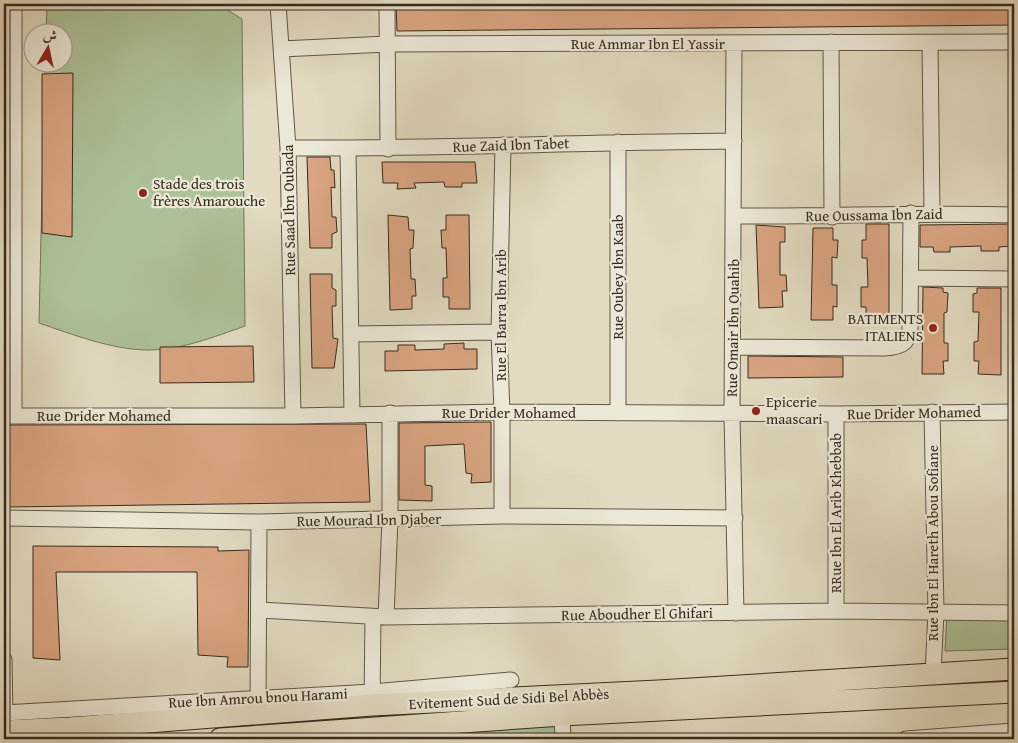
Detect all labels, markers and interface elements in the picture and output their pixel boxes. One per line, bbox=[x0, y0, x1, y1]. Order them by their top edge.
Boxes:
north arrow bbox=[22, 22, 72, 72]
text: ش bbox=[42, 24, 59, 46]
street label: Rue Ammar Ibn El Yassir bbox=[571, 33, 725, 54]
street label: Rue Zaid Ibn Tabet bbox=[452, 132, 570, 157]
street label: Rue Saad Ibn Oubada bbox=[277, 144, 300, 276]
place label: Stade des trois frères Amarouche bbox=[153, 173, 265, 211]
marker: Stade des trois frères Amarouche bbox=[137, 187, 149, 199]
street label: Rue Oussama Ibn Zaid bbox=[805, 203, 943, 226]
street label: Rue Oubey Ibn Kaab bbox=[607, 214, 628, 339]
street label: Rue El Barra Ibn Arib bbox=[490, 249, 511, 381]
street label: Rue Omair Ibn Ouahib bbox=[721, 259, 744, 397]
place label: BATIMENTS ITALIENS bbox=[848, 308, 923, 346]
marker: BATIMENTS ITALIENS bbox=[927, 322, 939, 334]
place label: Epicerie maascari bbox=[766, 391, 823, 429]
street label: Rue Drider Mohamed bbox=[847, 401, 981, 424]
street label: Rue Drider Mohamed bbox=[442, 402, 576, 423]
street label: Rue Drider Mohamed bbox=[37, 405, 171, 426]
marker: Epicerie maascari bbox=[750, 405, 762, 417]
street label: RRue Ibn El Arib Khebbab bbox=[825, 433, 846, 593]
street label: Rue Ibn El Hareth Abou Sofiane bbox=[922, 445, 943, 641]
street label: Rue Mourad Ibn Djaber bbox=[296, 508, 442, 531]
street label: Rue Aboudher El Ghifari bbox=[561, 602, 713, 625]
street label: Rue Ibn Amrou bnou Harami bbox=[168, 682, 348, 713]
street label: Evitement Sud de Sidi Bel Abbès bbox=[408, 683, 610, 714]

